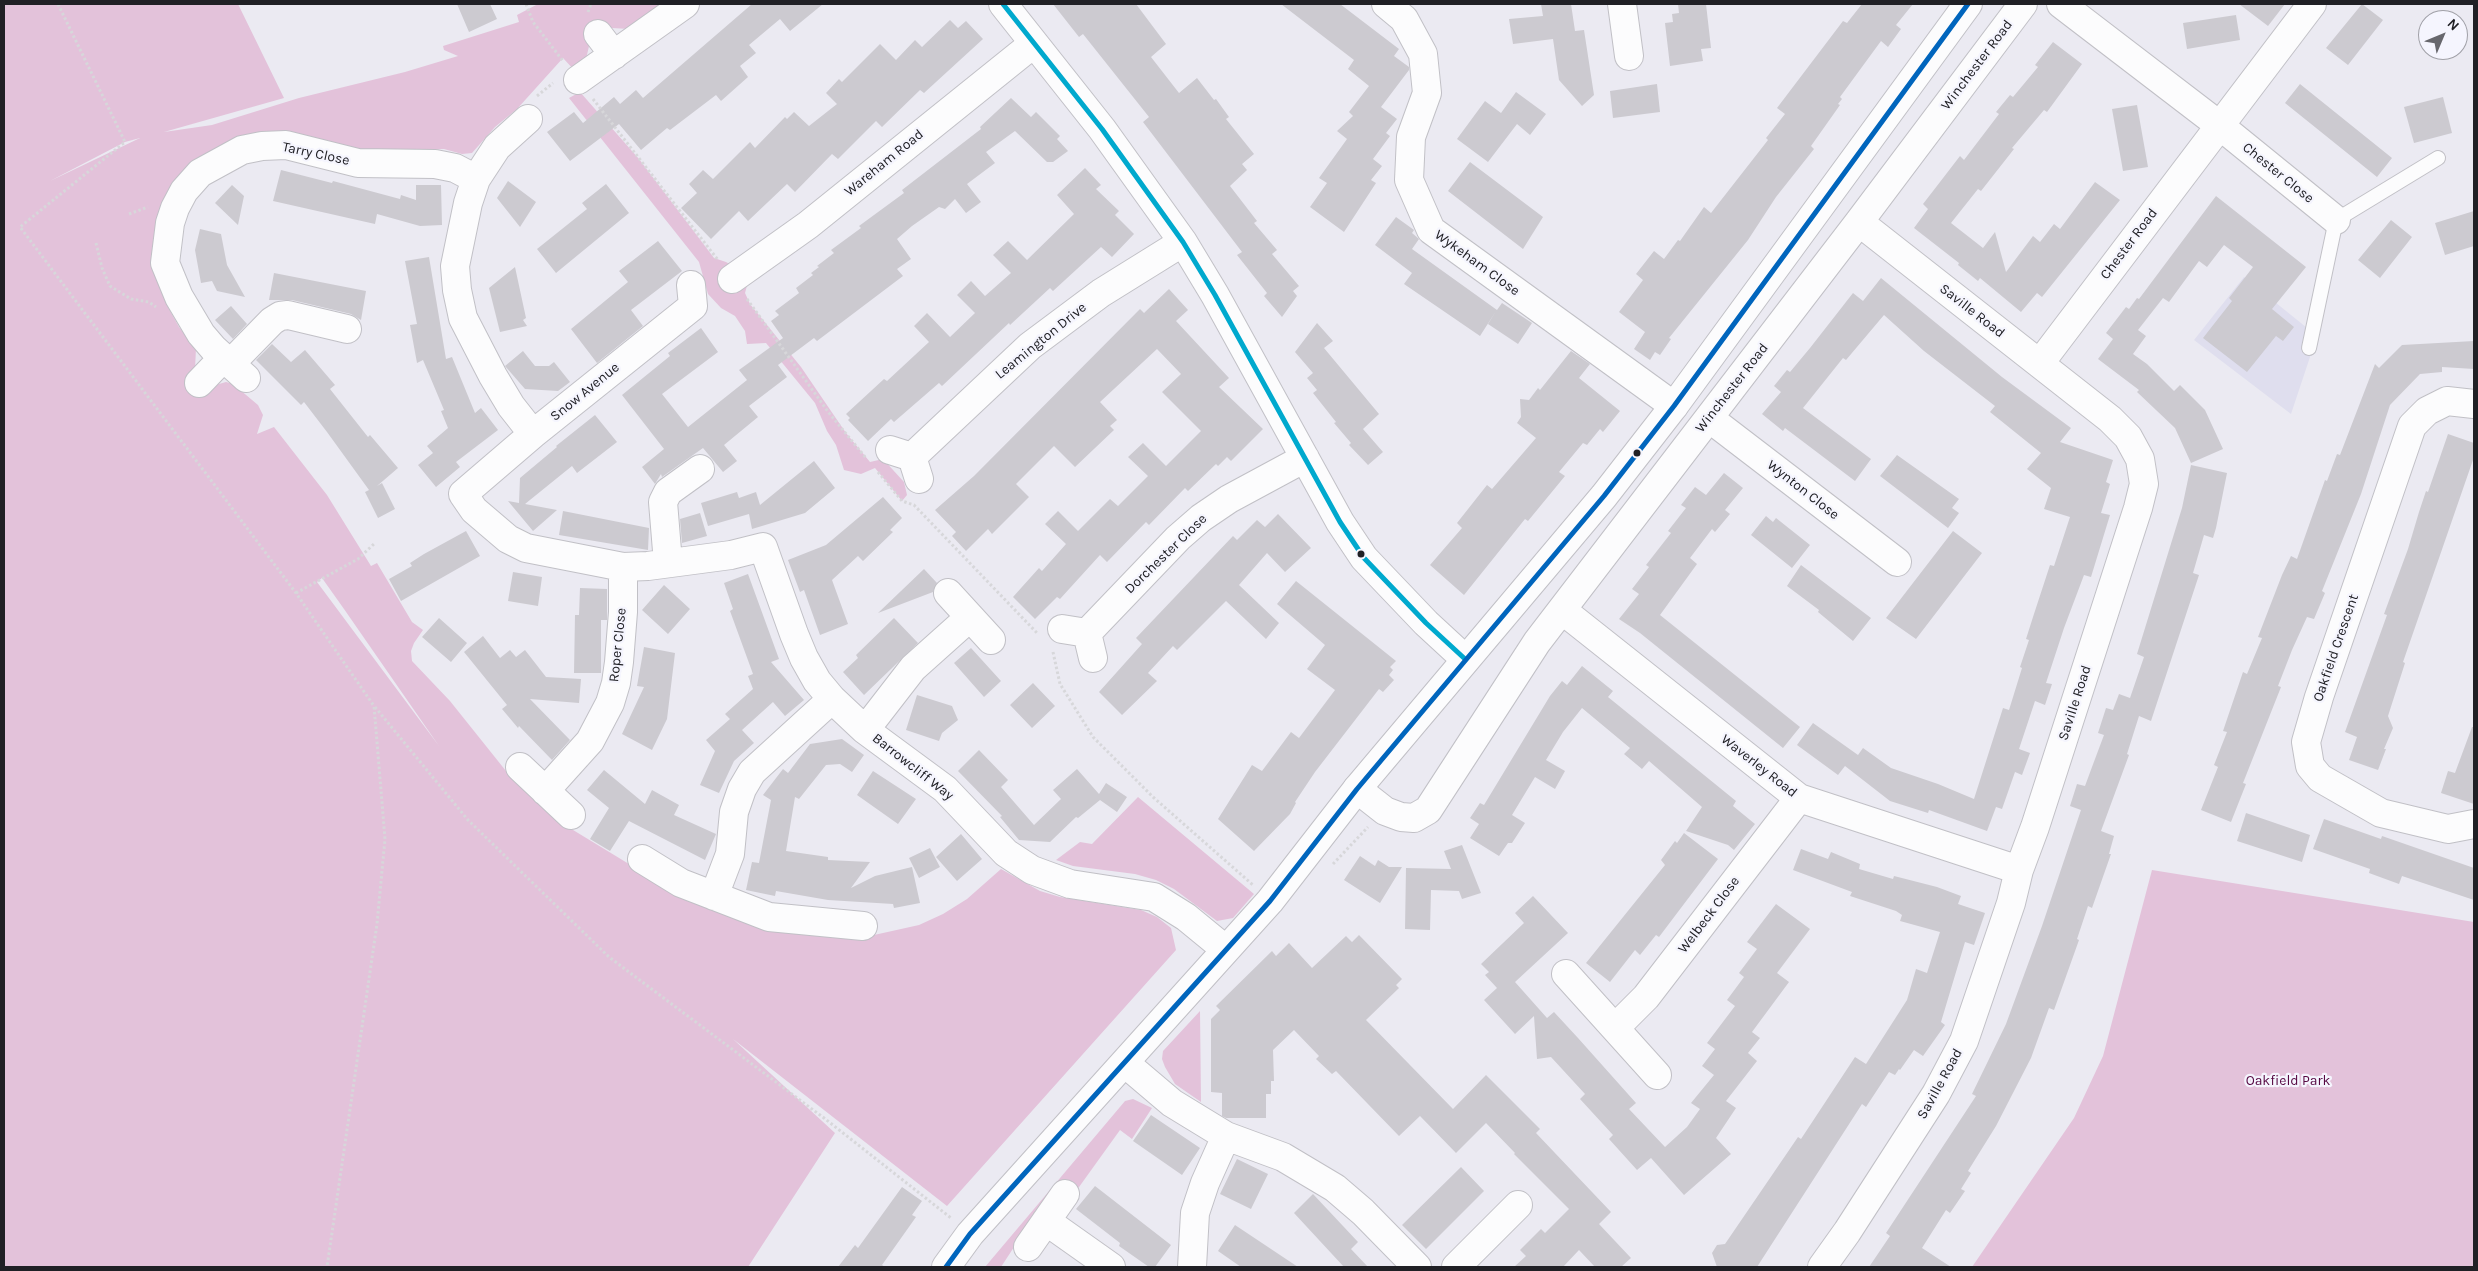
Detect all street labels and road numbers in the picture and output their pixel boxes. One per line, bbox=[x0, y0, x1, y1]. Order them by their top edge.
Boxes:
street label: Winchester Road bbox=[1938, 17, 2016, 113]
street label: Wareham Road bbox=[841, 126, 927, 200]
street label: Tarry Close bbox=[281, 139, 351, 169]
street label: Chester Close bbox=[2239, 139, 2317, 207]
street label: Chester Road bbox=[2097, 205, 2161, 283]
street label: Wykeham Close bbox=[1431, 226, 1523, 300]
street label: Saville Road bbox=[1936, 280, 2008, 342]
street label: Leamington Drive bbox=[992, 299, 1090, 383]
street label: Winchester Road bbox=[1692, 340, 1772, 436]
street label: Snow Avenue bbox=[547, 359, 623, 425]
street label: Wynton Close bbox=[1764, 457, 1842, 523]
street label: Dorchester Close bbox=[1121, 511, 1211, 597]
street label: Oakfield Crescent bbox=[2310, 592, 2362, 704]
street label: Roper Close bbox=[606, 607, 630, 683]
street label: Saville Road bbox=[2055, 663, 2095, 743]
street label: Barrowcliff Way bbox=[869, 730, 957, 804]
street label: Waverley Road bbox=[1717, 731, 1801, 801]
street label: Welbeck Close bbox=[1675, 873, 1743, 957]
street label: Saville Road bbox=[1914, 1046, 1966, 1122]

